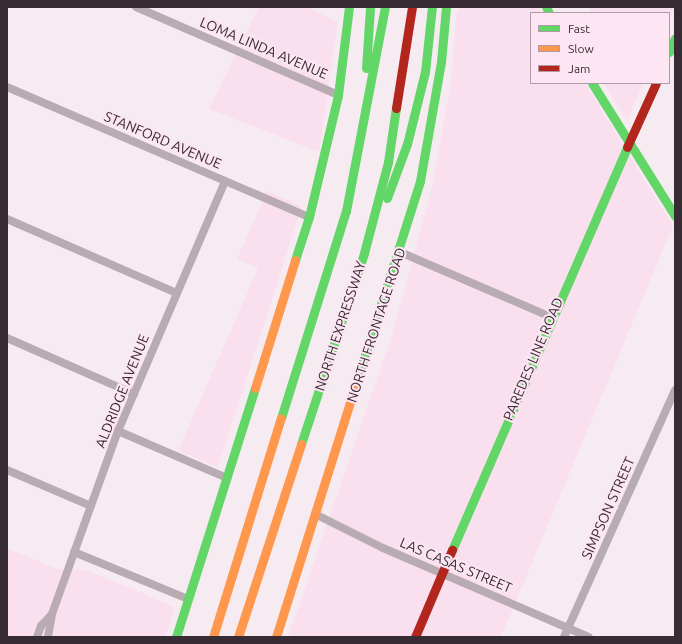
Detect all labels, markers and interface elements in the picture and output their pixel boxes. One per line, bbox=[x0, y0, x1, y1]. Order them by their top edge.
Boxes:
legend bbox=[530, 12, 670, 84]
street label: LOMA LINDA AVENUE bbox=[198, 13, 330, 83]
text: Fast bbox=[568, 22, 590, 35]
text: Slow bbox=[568, 42, 594, 55]
text: Jam bbox=[568, 62, 590, 75]
street label: STANFORD AVENUE bbox=[102, 108, 224, 172]
street label: NORTH FRONTAGE ROAD bbox=[343, 245, 409, 405]
street label: NORTH EXPRESSWAY bbox=[311, 259, 369, 393]
street label: PAREDES LINE ROAD bbox=[499, 295, 567, 423]
street label: ALDRIDGE AVENUE bbox=[92, 332, 152, 450]
street label: SIMPSON STREET bbox=[578, 454, 638, 562]
street label: LAS CASAS STREET bbox=[397, 534, 515, 596]

